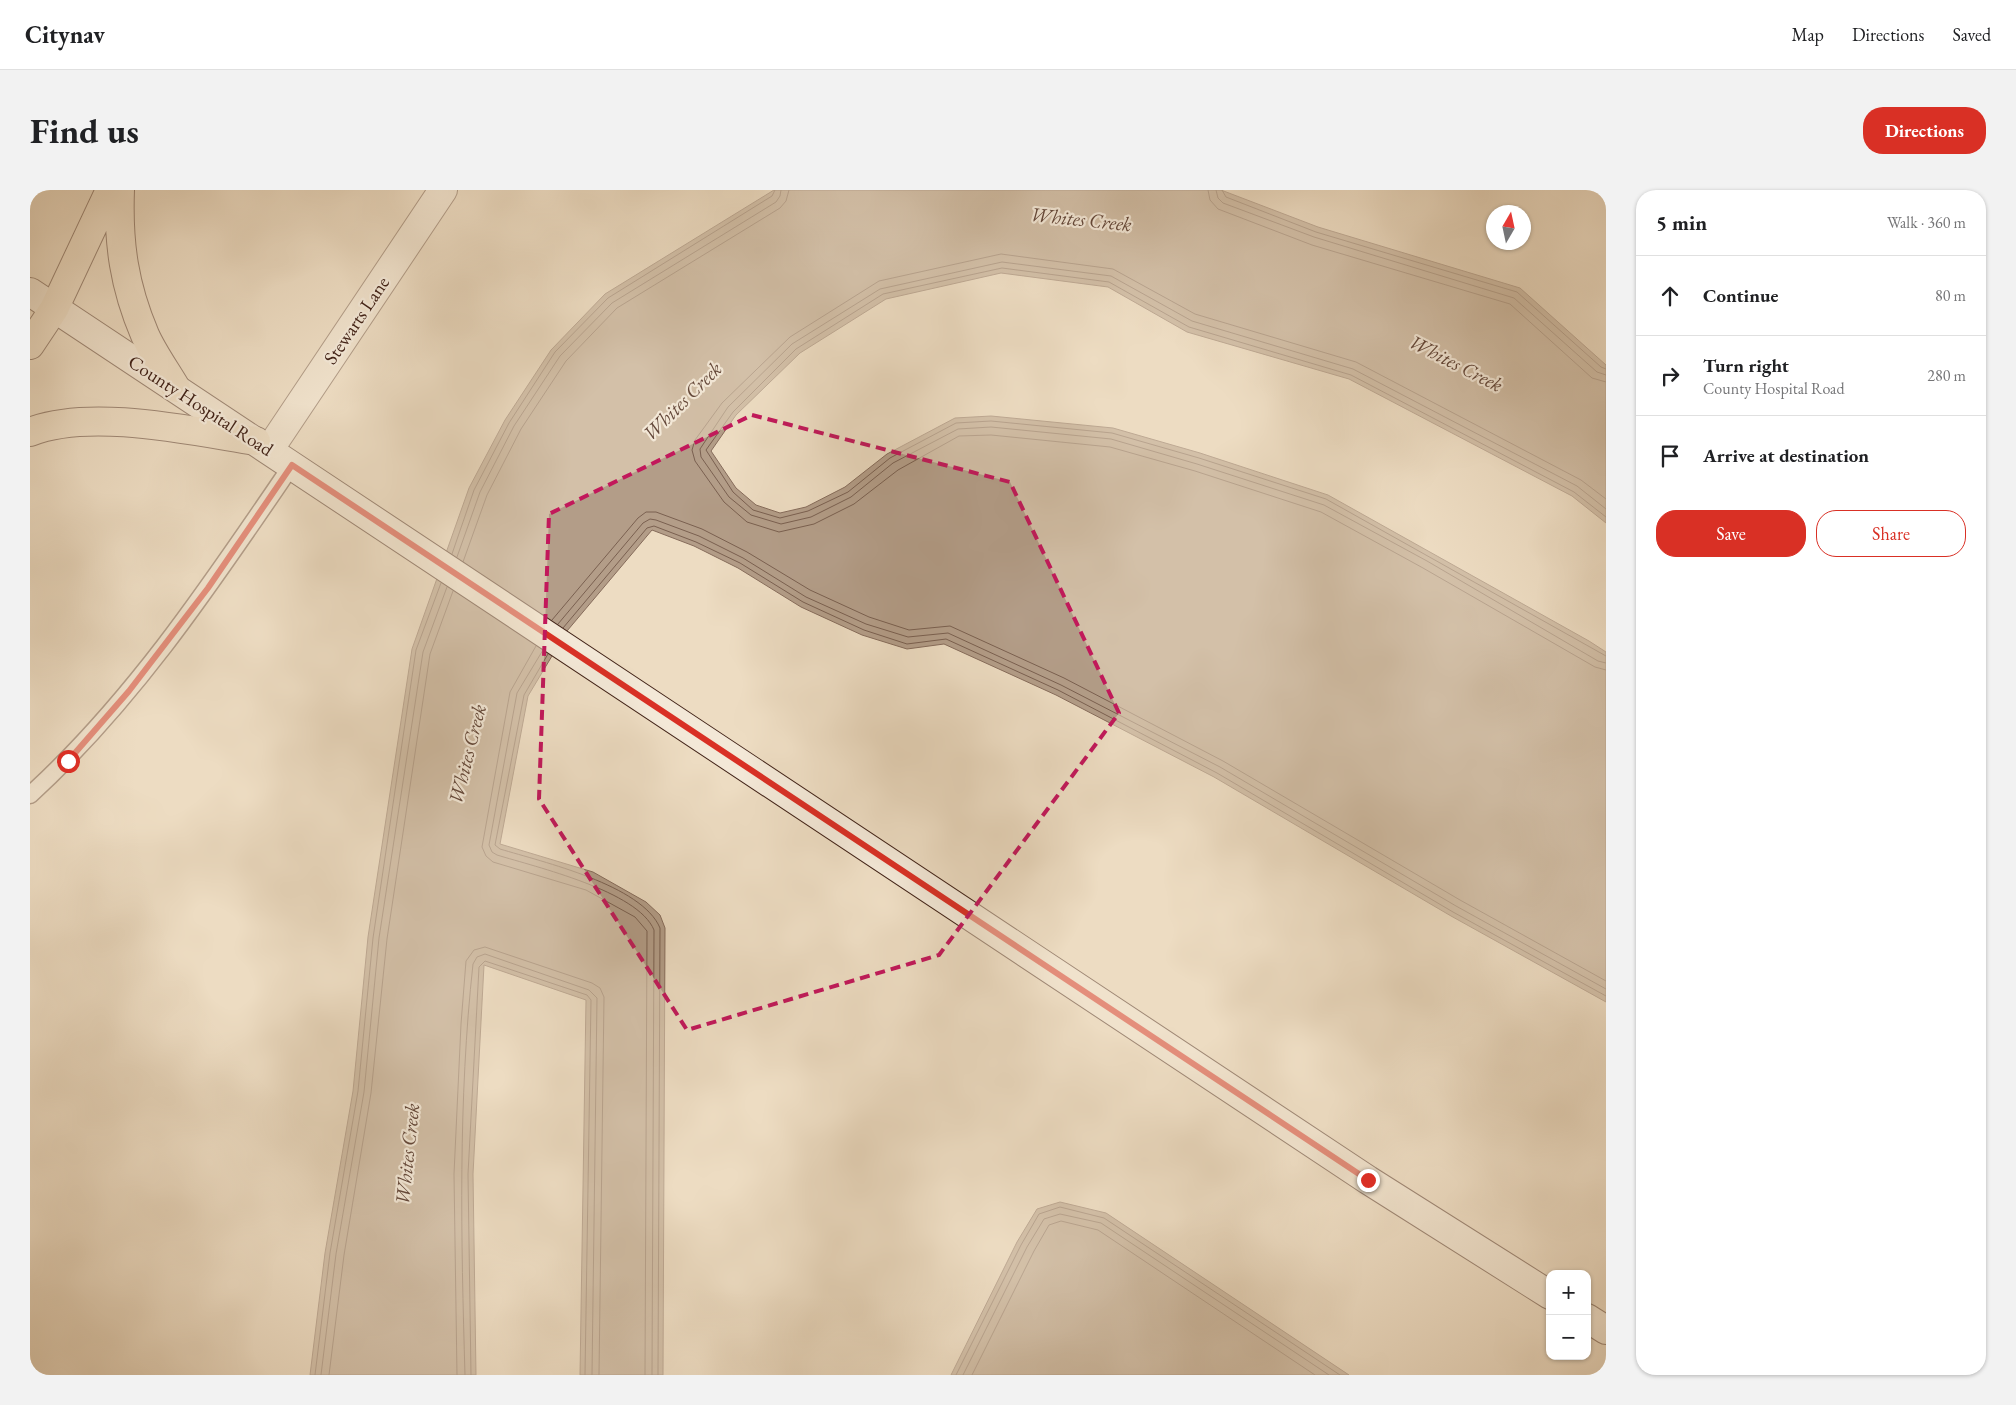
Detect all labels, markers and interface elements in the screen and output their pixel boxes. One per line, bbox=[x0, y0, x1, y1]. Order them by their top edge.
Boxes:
text: Citynav bbox=[25, 19, 105, 50]
text: Map bbox=[1792, 23, 1824, 46]
text: Directions bbox=[1852, 23, 1924, 46]
text: Saved bbox=[1952, 23, 1991, 46]
button: Directions bbox=[1863, 107, 1986, 154]
text: Find us bbox=[30, 108, 139, 153]
water label: Whites Creek bbox=[1029, 201, 1133, 237]
north arrow bbox=[1486, 205, 1531, 250]
text: 5 min bbox=[1656, 209, 1707, 236]
text: Walk · 360 m bbox=[1887, 212, 1966, 233]
street label: Stewarts Lane bbox=[318, 271, 395, 369]
icon: ahead bbox=[1656, 282, 1684, 310]
text: Continue bbox=[1703, 283, 1778, 308]
text: 80 m bbox=[1935, 285, 1966, 306]
water label: Whites Creek bbox=[1405, 328, 1507, 398]
street label: County Hospital Road bbox=[123, 349, 278, 462]
text: Turn right bbox=[1703, 353, 1789, 378]
water label: Whites Creek bbox=[637, 356, 727, 446]
icon: right bbox=[1656, 362, 1684, 390]
text: 280 m bbox=[1927, 365, 1966, 386]
text: County Hospital Road bbox=[1703, 378, 1845, 399]
icon: arrive bbox=[1656, 442, 1684, 470]
text: Arrive at destination bbox=[1703, 443, 1869, 468]
button: Save bbox=[1656, 510, 1806, 557]
button: Share bbox=[1816, 510, 1966, 557]
water label: Whites Creek bbox=[442, 702, 492, 806]
route start bbox=[57, 750, 80, 773]
water label: Whites Creek bbox=[389, 1102, 425, 1206]
route end bbox=[1357, 1169, 1380, 1192]
map controls bbox=[1546, 1270, 1591, 1360]
button: + bbox=[1546, 1270, 1591, 1315]
button: − bbox=[1546, 1315, 1591, 1360]

